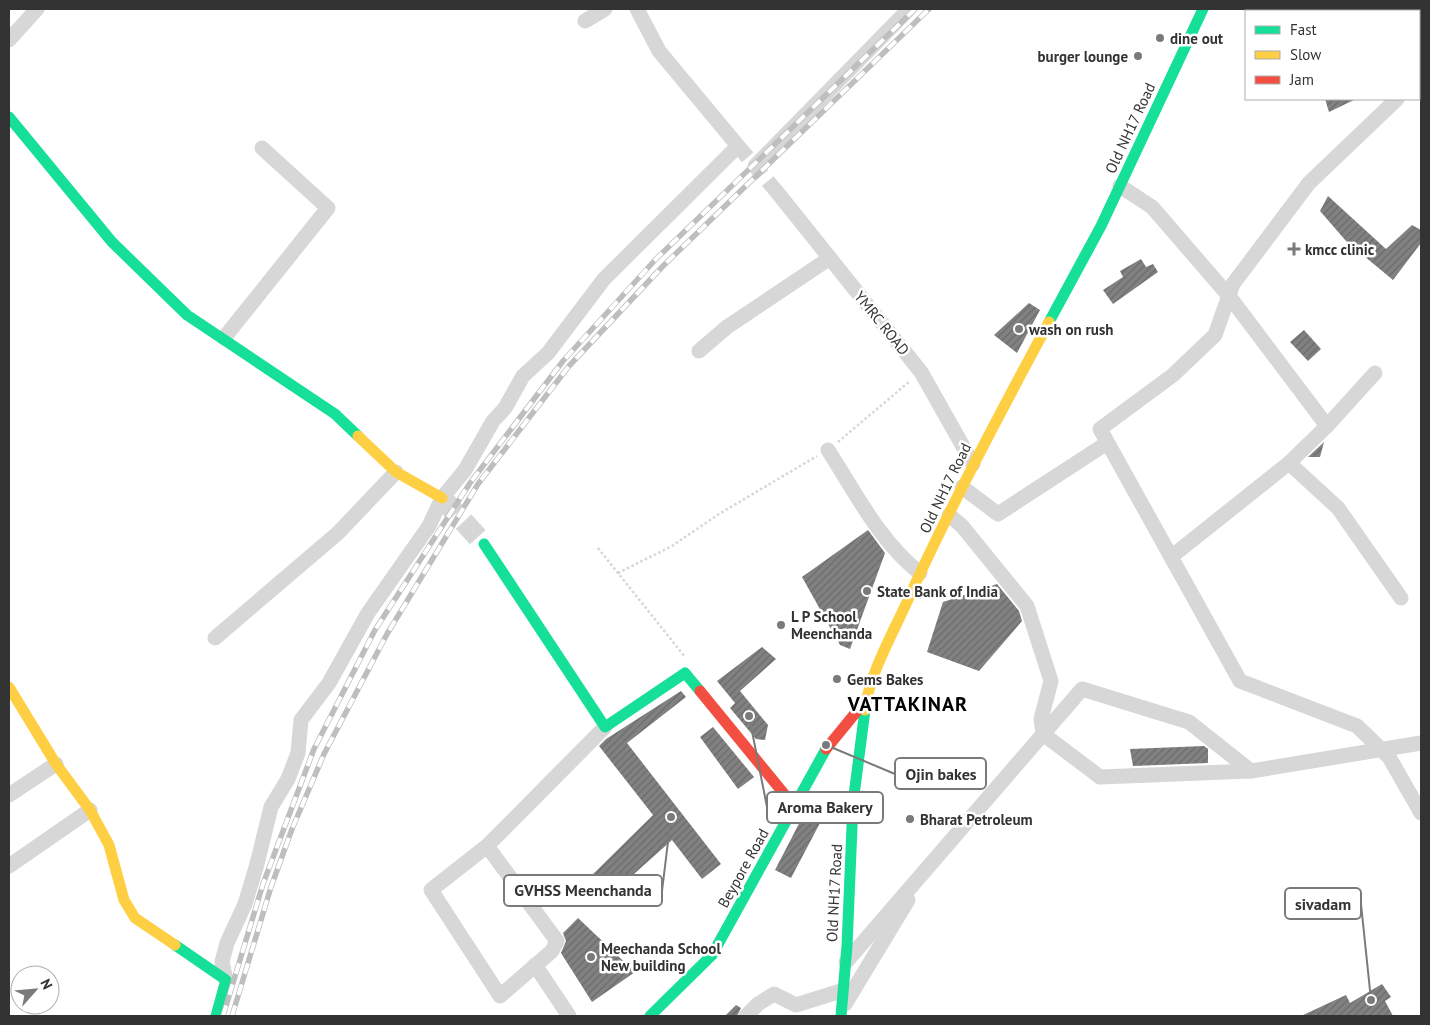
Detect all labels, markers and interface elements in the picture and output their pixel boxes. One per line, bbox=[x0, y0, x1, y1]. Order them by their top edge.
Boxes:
legend bbox=[1245, 10, 1420, 100]
text: Fast bbox=[1290, 20, 1317, 39]
place label: dine out bbox=[1170, 29, 1224, 48]
marker: dine out bbox=[1154, 32, 1166, 44]
text: Slow bbox=[1290, 45, 1321, 64]
place label: burger lounge bbox=[1038, 47, 1128, 66]
marker: burger lounge bbox=[1132, 50, 1144, 62]
text: Jam bbox=[1289, 70, 1314, 89]
street label: Old NH17 Road bbox=[1101, 79, 1159, 177]
place label: kmcc clinic bbox=[1305, 240, 1375, 259]
marker: kmcc clinic bbox=[1287, 242, 1301, 256]
street label: YMRC ROAD bbox=[850, 287, 914, 359]
place label: wash on rush bbox=[1028, 320, 1113, 339]
marker: wash on rush bbox=[1013, 323, 1025, 335]
street label: Old NH17 Road bbox=[915, 440, 975, 536]
place label: State Bank of India bbox=[877, 582, 998, 601]
marker: State Bank of India bbox=[861, 585, 873, 597]
place label: L P School Meenchanda bbox=[791, 607, 872, 643]
marker: L P School Meenchanda bbox=[775, 619, 787, 631]
place label: Gems Bakes bbox=[847, 670, 923, 689]
marker: Gems Bakes bbox=[831, 673, 843, 685]
district label: VATTAKINAR bbox=[847, 691, 968, 717]
callout: Ojin bakes bbox=[895, 758, 986, 789]
text: Ojin bakes bbox=[905, 764, 977, 784]
callout: Aroma Bakery bbox=[767, 792, 883, 823]
text: Aroma Bakery bbox=[777, 797, 873, 817]
place label: Bharat Petroleum bbox=[920, 810, 1033, 829]
marker: Bharat Petroleum bbox=[904, 813, 916, 825]
street label: Beypore Road bbox=[713, 825, 773, 911]
street label: Old NH17 Road bbox=[822, 843, 846, 943]
callout: GVHSS Meenchanda bbox=[504, 875, 662, 906]
text: GVHSS Meenchanda bbox=[514, 880, 652, 900]
callout: sivadam bbox=[1285, 888, 1361, 919]
text: sivadam bbox=[1295, 894, 1351, 914]
place label: Meechanda School New building bbox=[601, 939, 721, 975]
marker: Meechanda School New building bbox=[585, 951, 597, 963]
north arrow bbox=[10, 965, 60, 1015]
text: N bbox=[36, 976, 57, 992]

